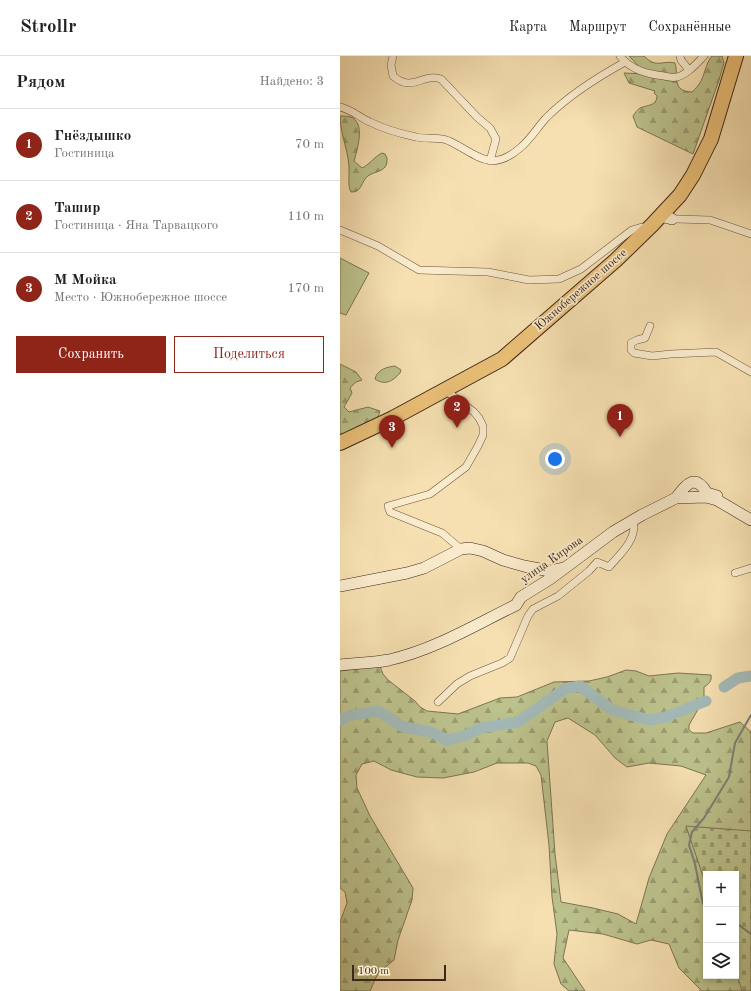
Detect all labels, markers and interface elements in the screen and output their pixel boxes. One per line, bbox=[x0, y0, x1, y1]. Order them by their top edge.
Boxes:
text: Strollr bbox=[20, 18, 76, 37]
text: Карта bbox=[509, 20, 547, 34]
text: Маршрут bbox=[569, 20, 626, 34]
text: Сохранённые bbox=[648, 20, 731, 34]
text: Рядом bbox=[16, 74, 65, 91]
text: Найдено: 3 bbox=[260, 75, 324, 88]
text: Гнёздышко bbox=[54, 129, 131, 144]
text: 1 bbox=[25, 138, 33, 151]
text: 70 m bbox=[295, 138, 324, 151]
text: Гостиница bbox=[54, 147, 114, 160]
text: Ташир bbox=[54, 201, 100, 216]
text: 2 bbox=[25, 210, 33, 223]
text: 110 m bbox=[287, 210, 324, 223]
text: Гостиница · Яна Тарвацкого bbox=[54, 219, 218, 232]
street label: Южнобережное шоссе bbox=[533, 247, 630, 333]
text: М Мойка bbox=[54, 273, 117, 288]
text: 3 bbox=[25, 282, 33, 295]
text: 170 m bbox=[287, 282, 324, 295]
text: Место · Южнобережное шоссе bbox=[54, 291, 227, 304]
button: Сохранить bbox=[16, 336, 166, 373]
button: Поделиться bbox=[174, 336, 324, 373]
pin: 2 bbox=[444, 395, 470, 428]
pin: 1 bbox=[607, 404, 633, 437]
pin: 3 bbox=[379, 415, 405, 448]
your location bbox=[545, 449, 565, 469]
street label: улица Кирова bbox=[519, 534, 585, 586]
map controls bbox=[703, 871, 739, 979]
button: + bbox=[703, 871, 739, 907]
button: − bbox=[703, 907, 739, 943]
button: layers bbox=[703, 943, 739, 979]
scale bar bbox=[352, 963, 446, 982]
text: 100 m bbox=[358, 966, 389, 977]

